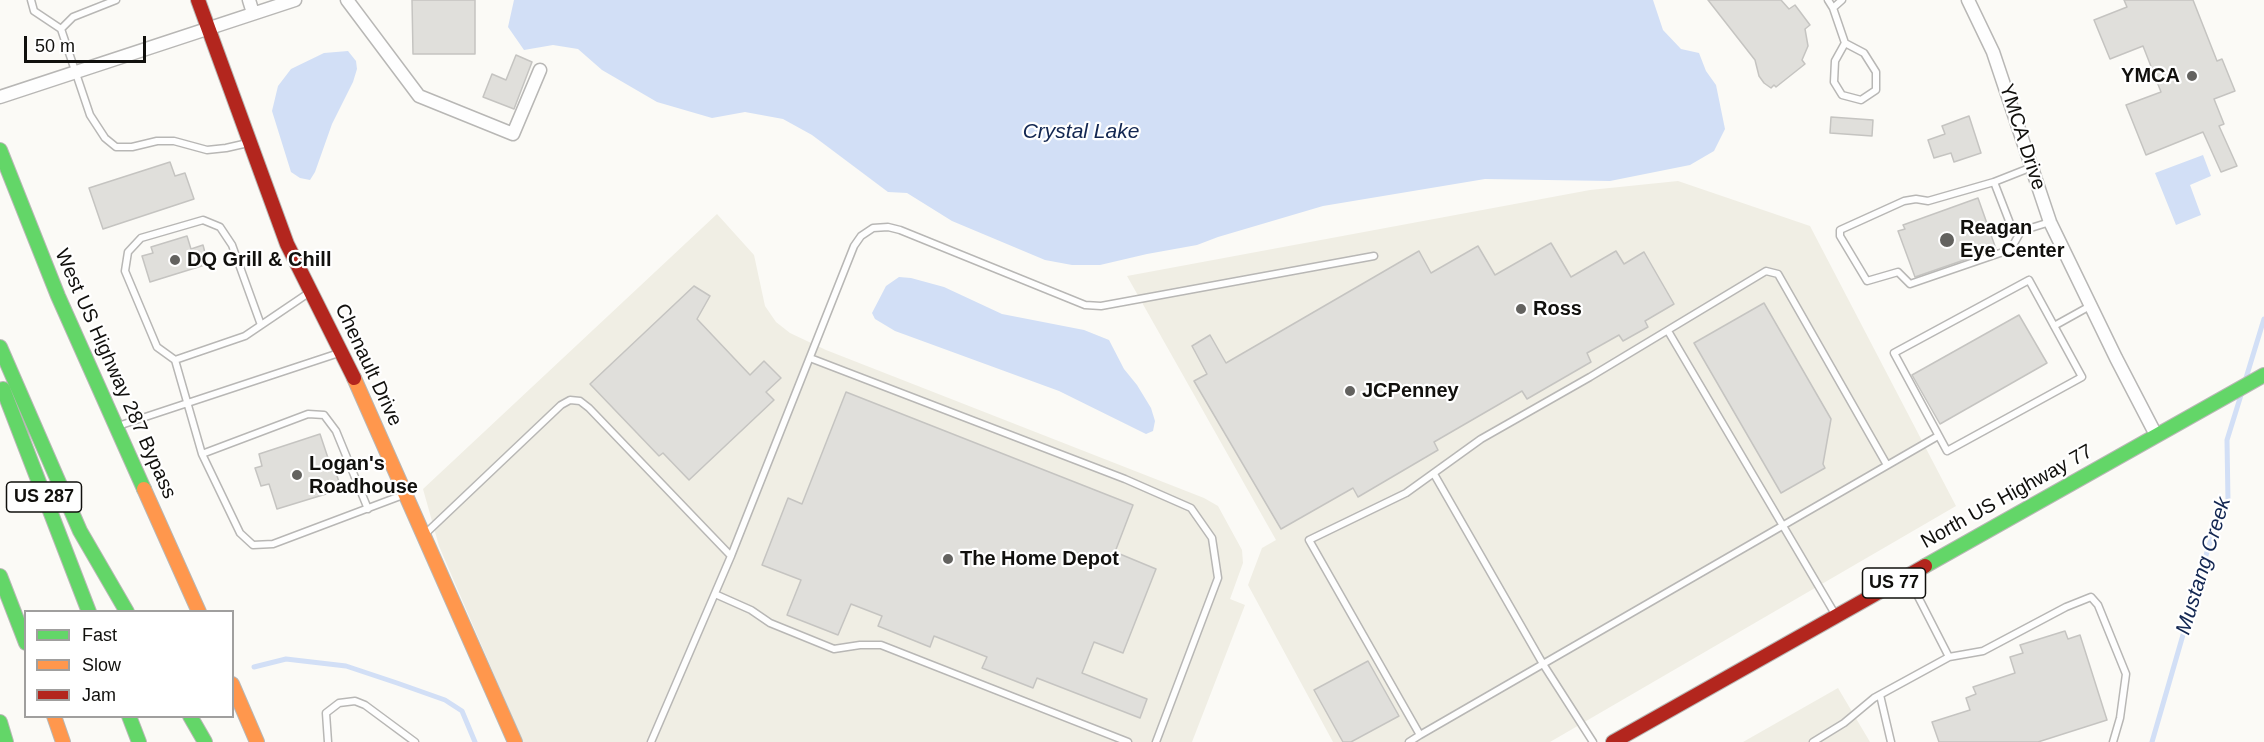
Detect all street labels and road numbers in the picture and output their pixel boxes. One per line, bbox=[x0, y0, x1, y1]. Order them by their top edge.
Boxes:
street label: YMCA Drive bbox=[1994, 81, 2050, 193]
street label: West US Highway 287 Bypass bbox=[49, 245, 181, 503]
street label: Chenault Drive bbox=[329, 300, 407, 430]
street label: North US Highway 77 bbox=[1917, 440, 2097, 554]
road number: US 287 bbox=[6, 482, 82, 512]
road number: US 77 bbox=[1862, 568, 1926, 598]

